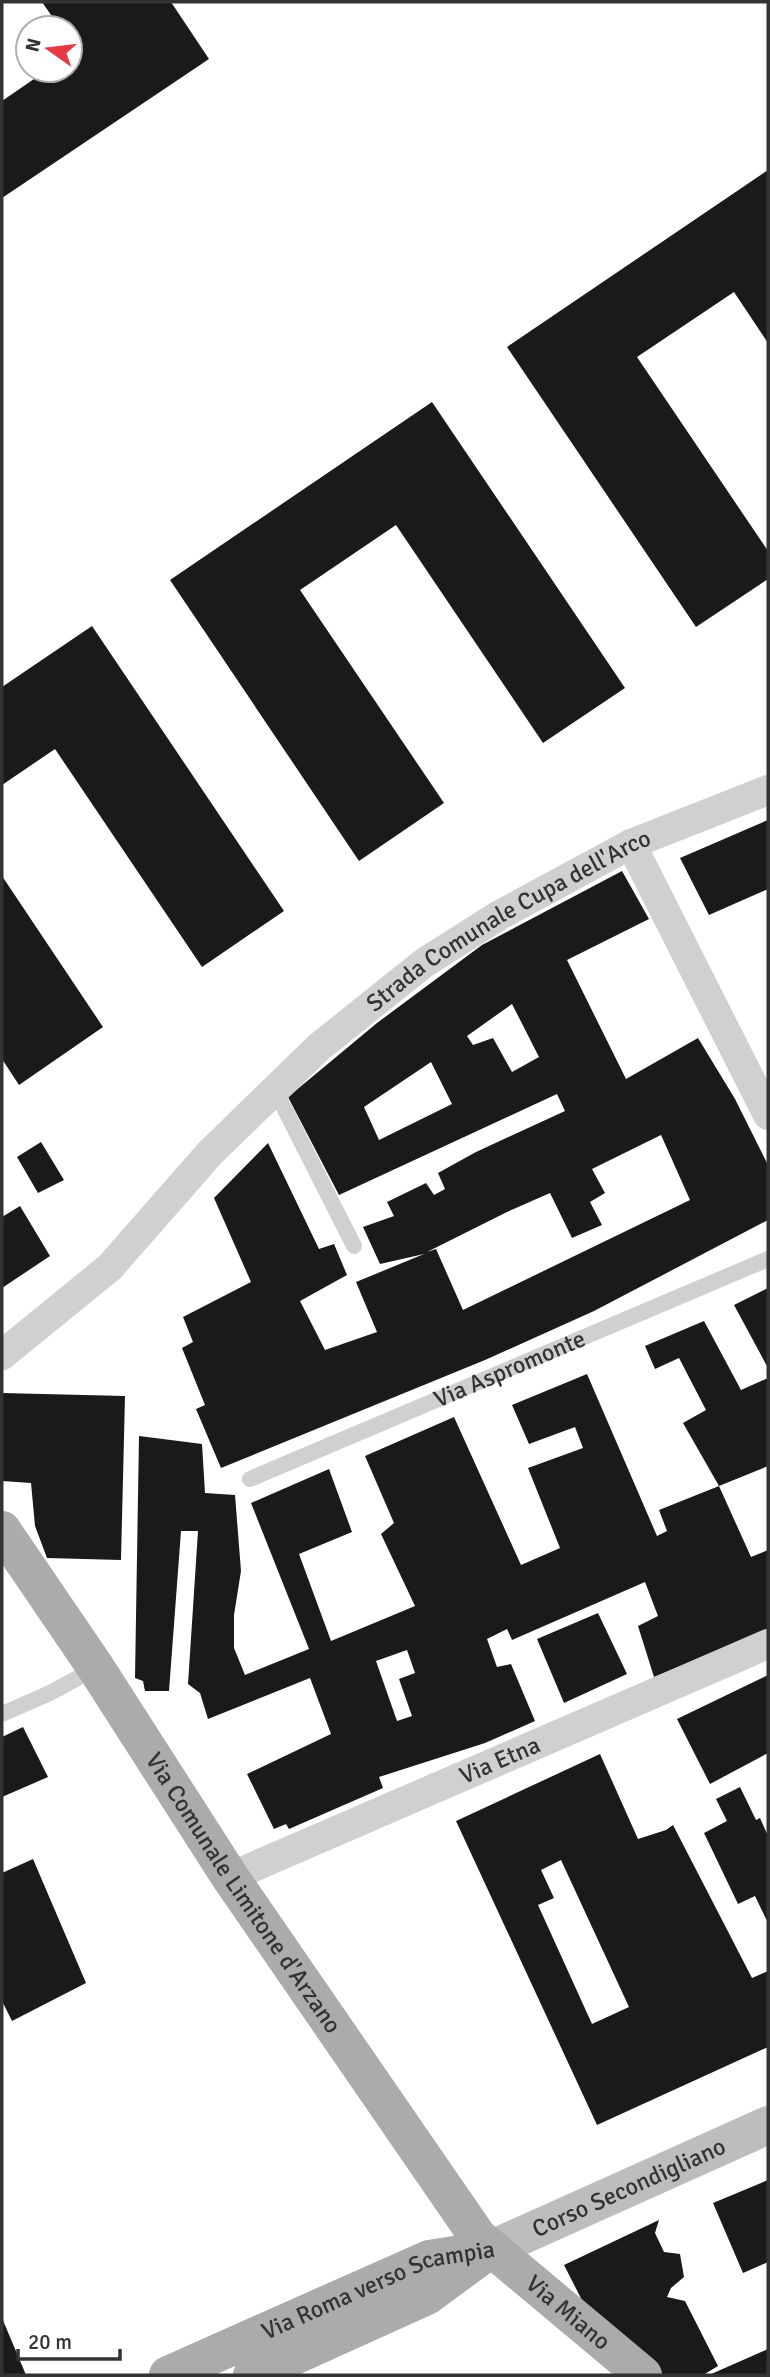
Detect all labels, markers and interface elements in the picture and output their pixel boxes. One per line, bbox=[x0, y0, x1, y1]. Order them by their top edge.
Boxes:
north arrow bbox=[14, 14, 84, 84]
text: N bbox=[20, 36, 47, 54]
street label: Strada Comunale Cupa dell'Arco bbox=[360, 823, 655, 1018]
street label: Via Aspromonte bbox=[429, 1323, 590, 1414]
street label: Via Etna bbox=[455, 1730, 545, 1791]
street label: Via Comunale Limitone d'Arzano bbox=[139, 1747, 348, 2039]
street label: Corso Secondigliano bbox=[527, 2131, 730, 2244]
street label: Via Roma verso Scampia bbox=[257, 2234, 497, 2346]
street label: Via Miano bbox=[520, 2268, 617, 2356]
scale bar bbox=[18, 2318, 119, 2362]
text: 20 m bbox=[28, 2329, 72, 2355]

